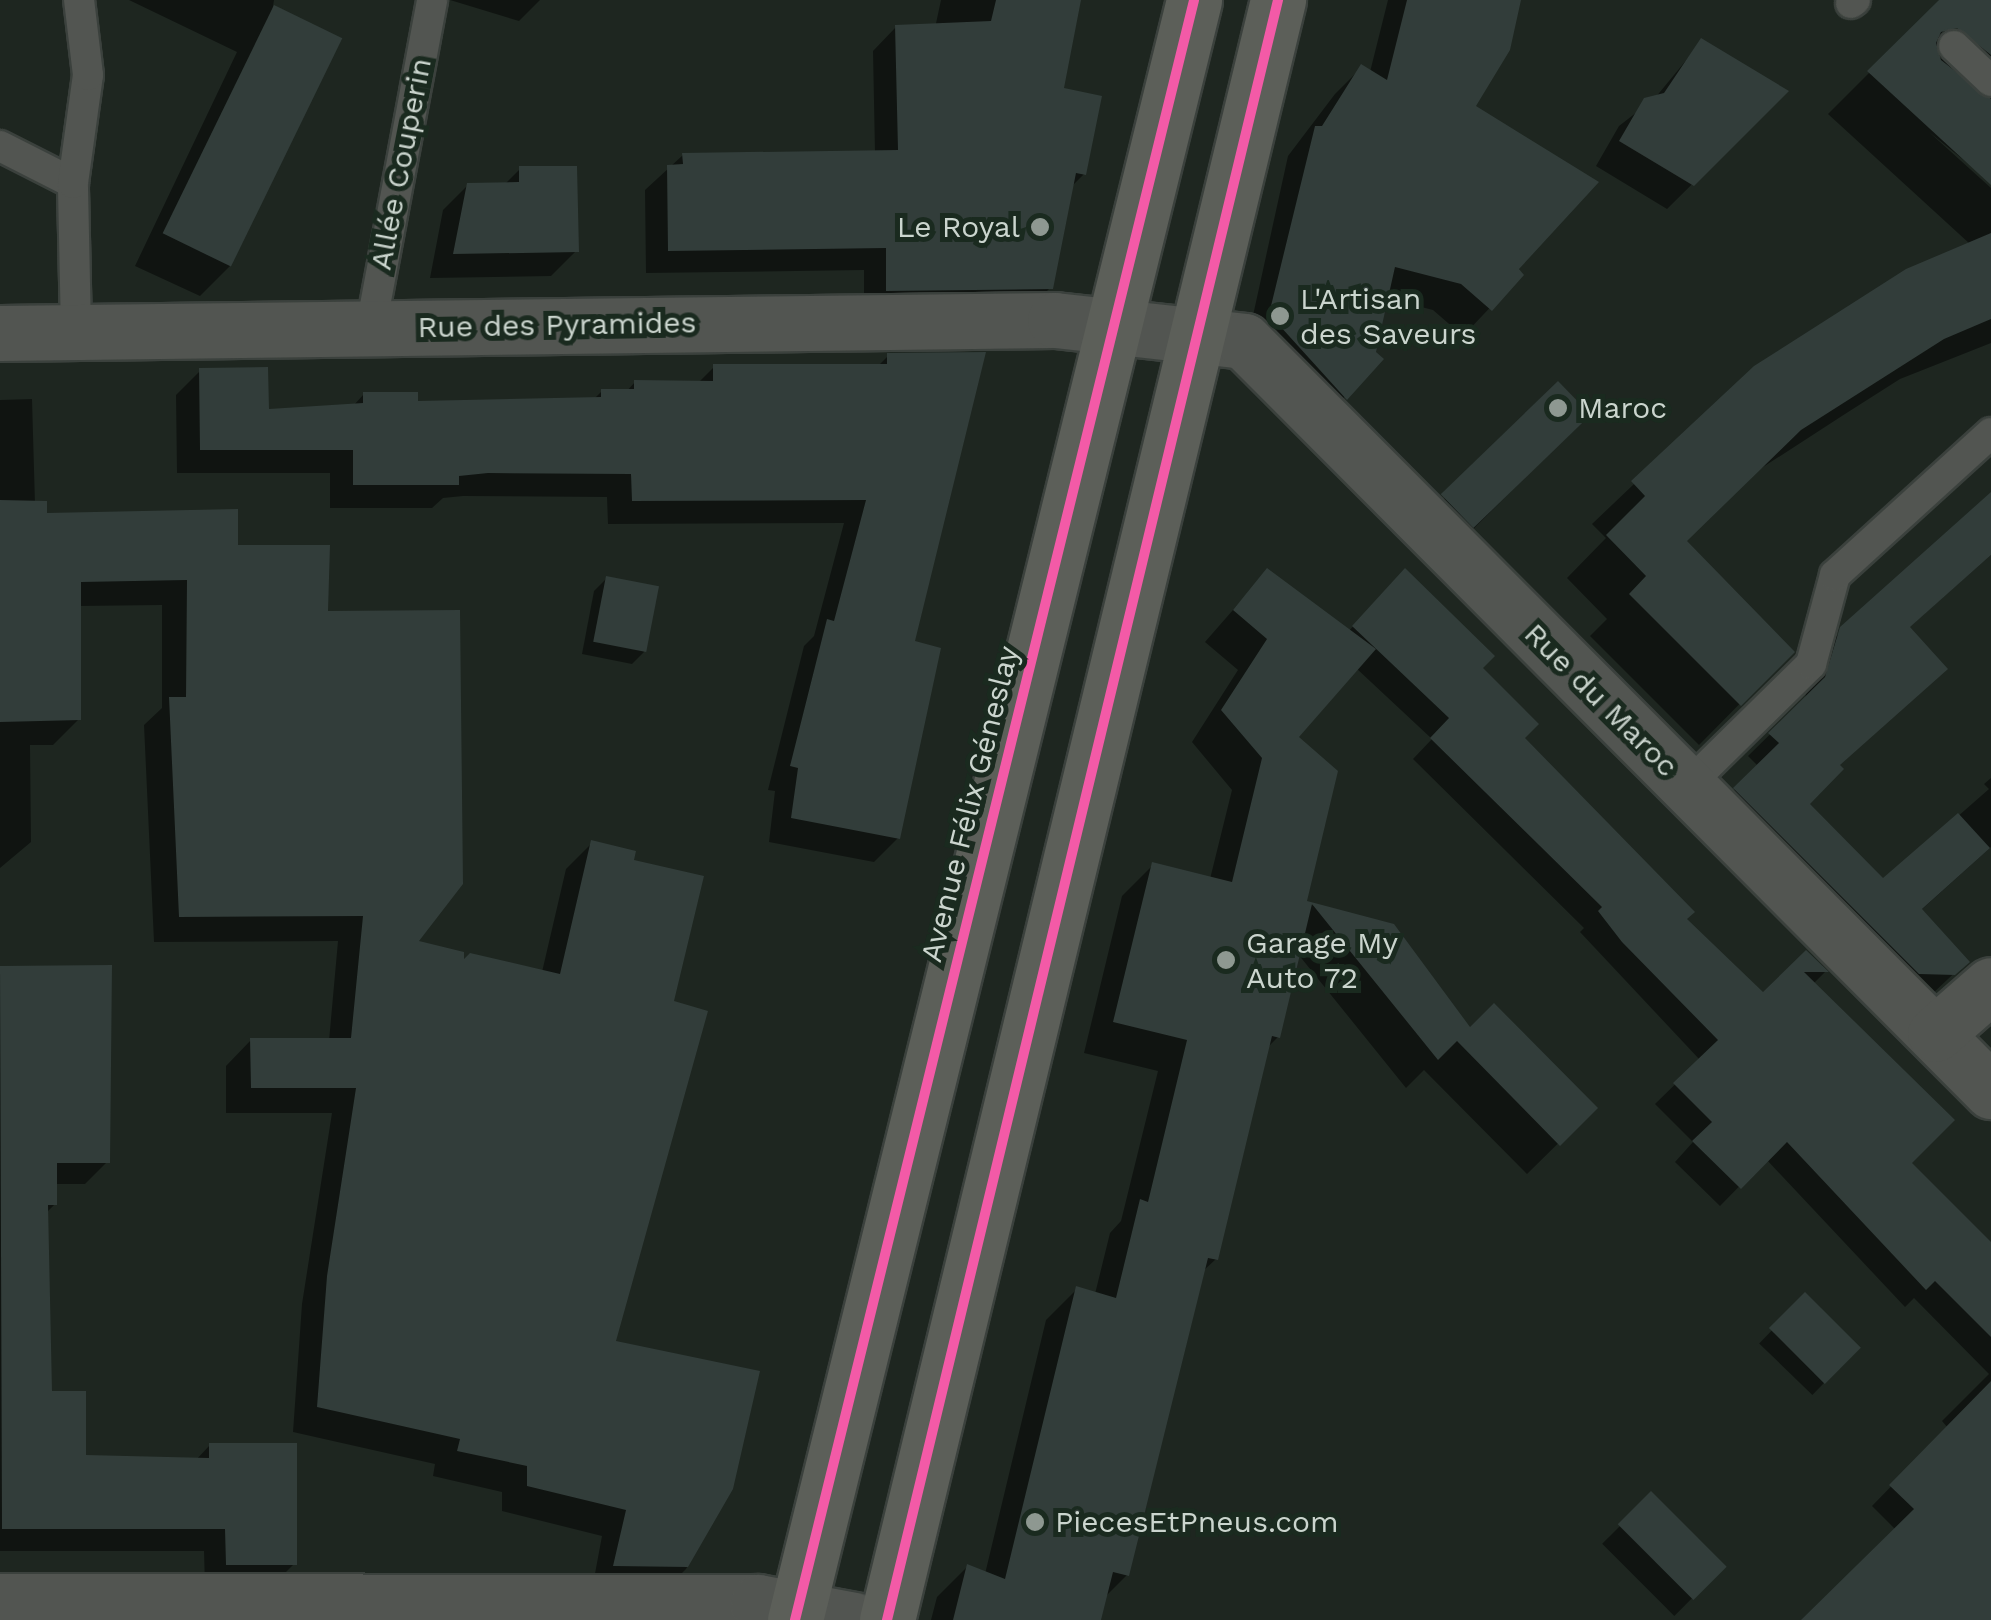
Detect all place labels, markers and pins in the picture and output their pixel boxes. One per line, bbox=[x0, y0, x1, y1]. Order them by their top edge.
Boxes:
place label: Le Royal bbox=[897, 209, 1020, 245]
marker: Le Royal bbox=[1029, 216, 1051, 238]
place label: L'Artisan des Saveurs bbox=[1300, 281, 1476, 352]
marker: L'Artisan des Saveurs bbox=[1269, 305, 1291, 327]
place label: Maroc bbox=[1578, 390, 1667, 426]
marker: Maroc bbox=[1547, 397, 1569, 419]
place label: Garage My Auto 72 bbox=[1246, 925, 1398, 996]
marker: Garage My Auto 72 bbox=[1215, 949, 1237, 971]
place label: PiecesEtPneus.com bbox=[1055, 1504, 1339, 1540]
marker: PiecesEtPneus.com bbox=[1024, 1511, 1046, 1533]

